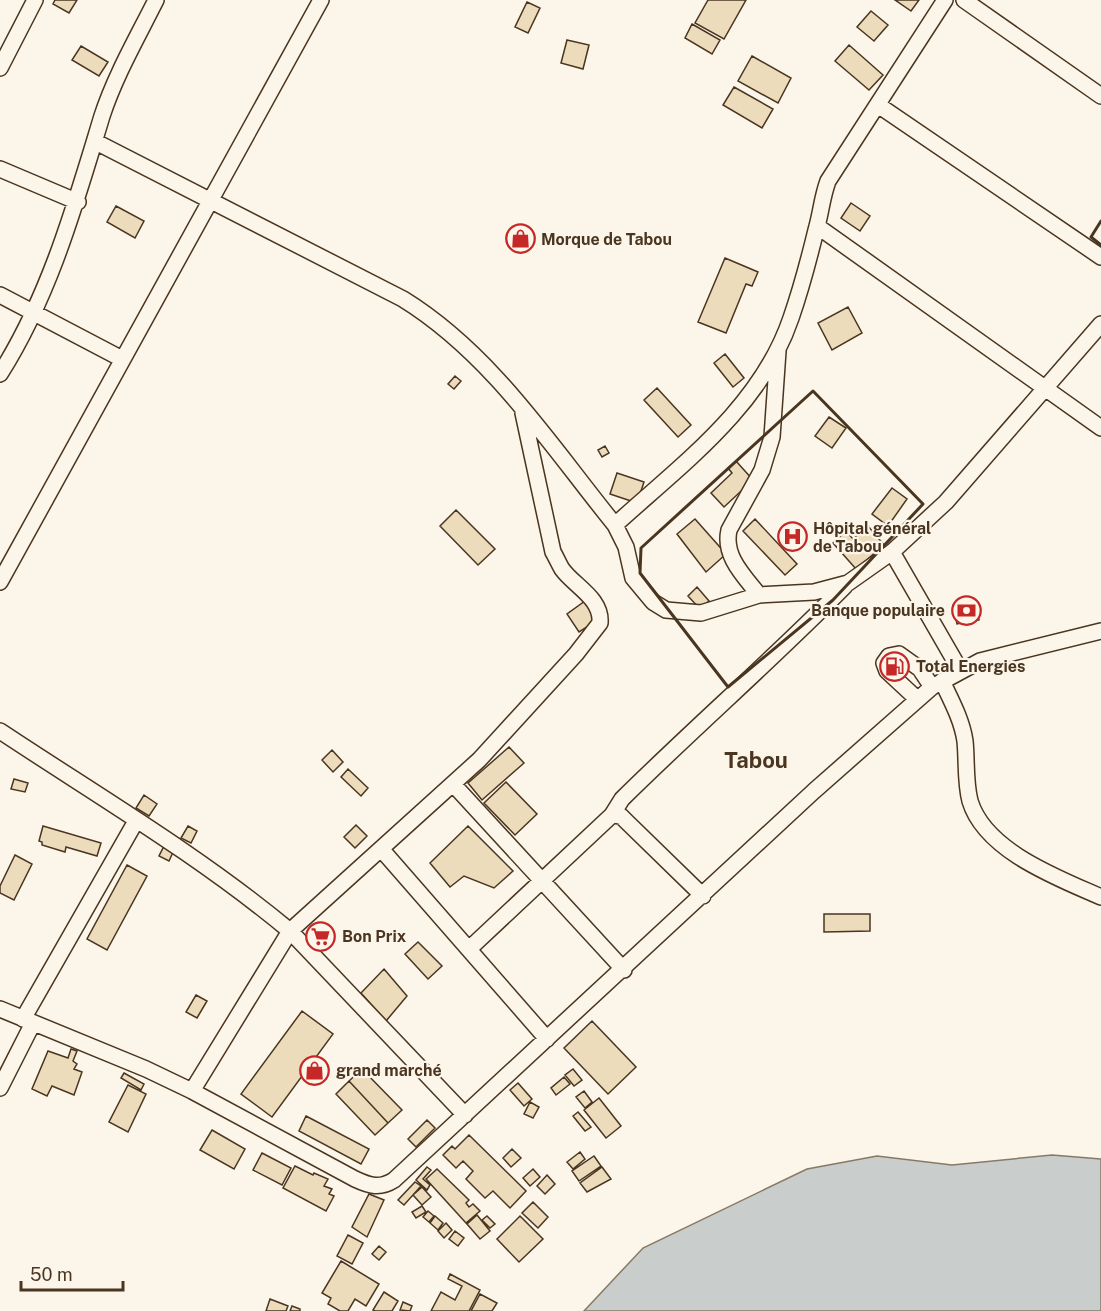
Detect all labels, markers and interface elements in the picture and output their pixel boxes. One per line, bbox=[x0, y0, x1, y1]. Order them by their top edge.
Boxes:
shop icon: Morque de Tabou bbox=[504, 223, 536, 255]
place label: Morque de Tabou bbox=[541, 230, 672, 249]
place label: Hôpital général de Tabou bbox=[813, 519, 931, 556]
hospital icon: Hôpital général de Tabou bbox=[776, 521, 808, 553]
bank icon: Banque populaire bbox=[950, 594, 982, 626]
place label: Banque populaire bbox=[811, 601, 945, 620]
fuel station icon: Total Energies bbox=[879, 650, 911, 682]
place label: Total Energies bbox=[916, 657, 1025, 676]
district label: Tabou bbox=[724, 747, 788, 773]
supermarket icon: Bon Prix bbox=[305, 920, 337, 952]
place label: Bon Prix bbox=[342, 927, 407, 946]
shop icon: grand marché bbox=[299, 1054, 331, 1086]
place label: grand marché bbox=[336, 1061, 442, 1080]
scale bar bbox=[21, 1254, 123, 1292]
text: 50 m bbox=[30, 1264, 73, 1285]

